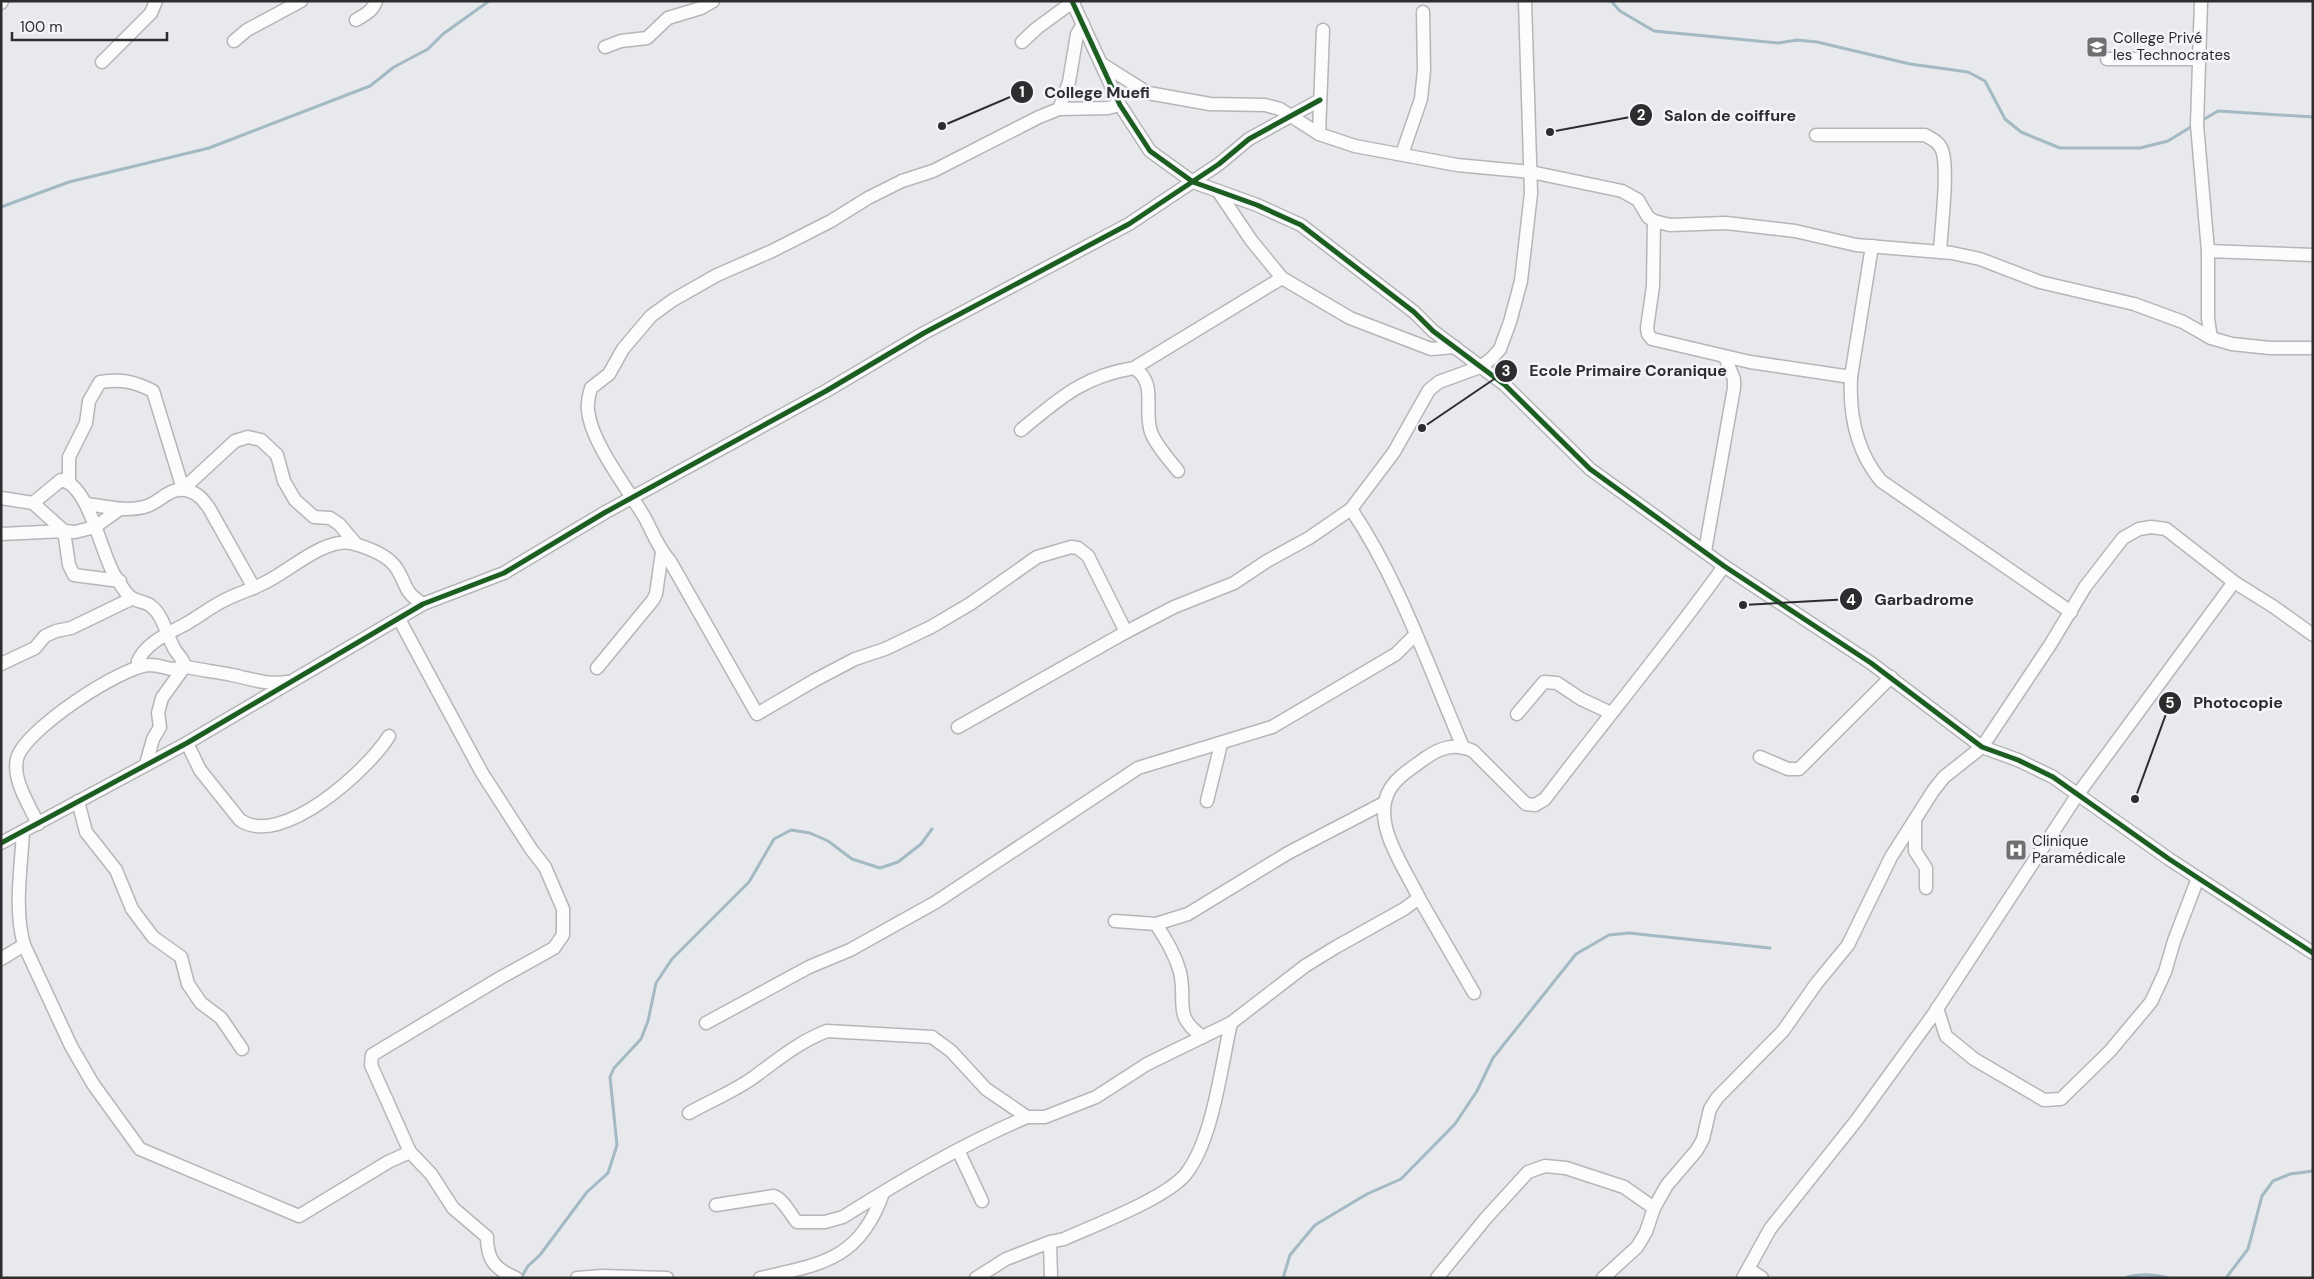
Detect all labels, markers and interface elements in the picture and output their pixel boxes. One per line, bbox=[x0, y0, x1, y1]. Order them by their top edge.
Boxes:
scale bar bbox=[12, 10, 168, 42]
text: 100 m bbox=[20, 17, 63, 37]
place label: College Privé les Technocrates bbox=[2113, 28, 2230, 65]
school or university icon: College Privé les Technocrates bbox=[2085, 35, 2109, 59]
callout: College Muefi bbox=[1009, 77, 1160, 108]
text: 1 bbox=[1019, 82, 1025, 102]
text: College Muefi bbox=[1044, 82, 1150, 103]
callout: Salon de coiffure bbox=[1629, 100, 1806, 131]
text: 2 bbox=[1637, 105, 1646, 125]
text: Salon de coiffure bbox=[1664, 105, 1796, 126]
callout: Ecole Primaire Coranique bbox=[1494, 355, 1737, 386]
text: Ecole Primaire Coranique bbox=[1529, 360, 1727, 381]
text: 3 bbox=[1501, 361, 1511, 381]
callout: Garbadrome bbox=[1839, 584, 1983, 615]
text: Garbadrome bbox=[1874, 589, 1974, 610]
text: 4 bbox=[1846, 590, 1856, 610]
callout: Photocopie bbox=[2158, 687, 2292, 718]
text: Photocopie bbox=[2193, 692, 2283, 713]
text: 5 bbox=[2165, 693, 2175, 713]
place label: Clinique Paramédicale bbox=[2032, 831, 2126, 868]
hospital icon: Clinique Paramédicale bbox=[2004, 838, 2028, 862]

